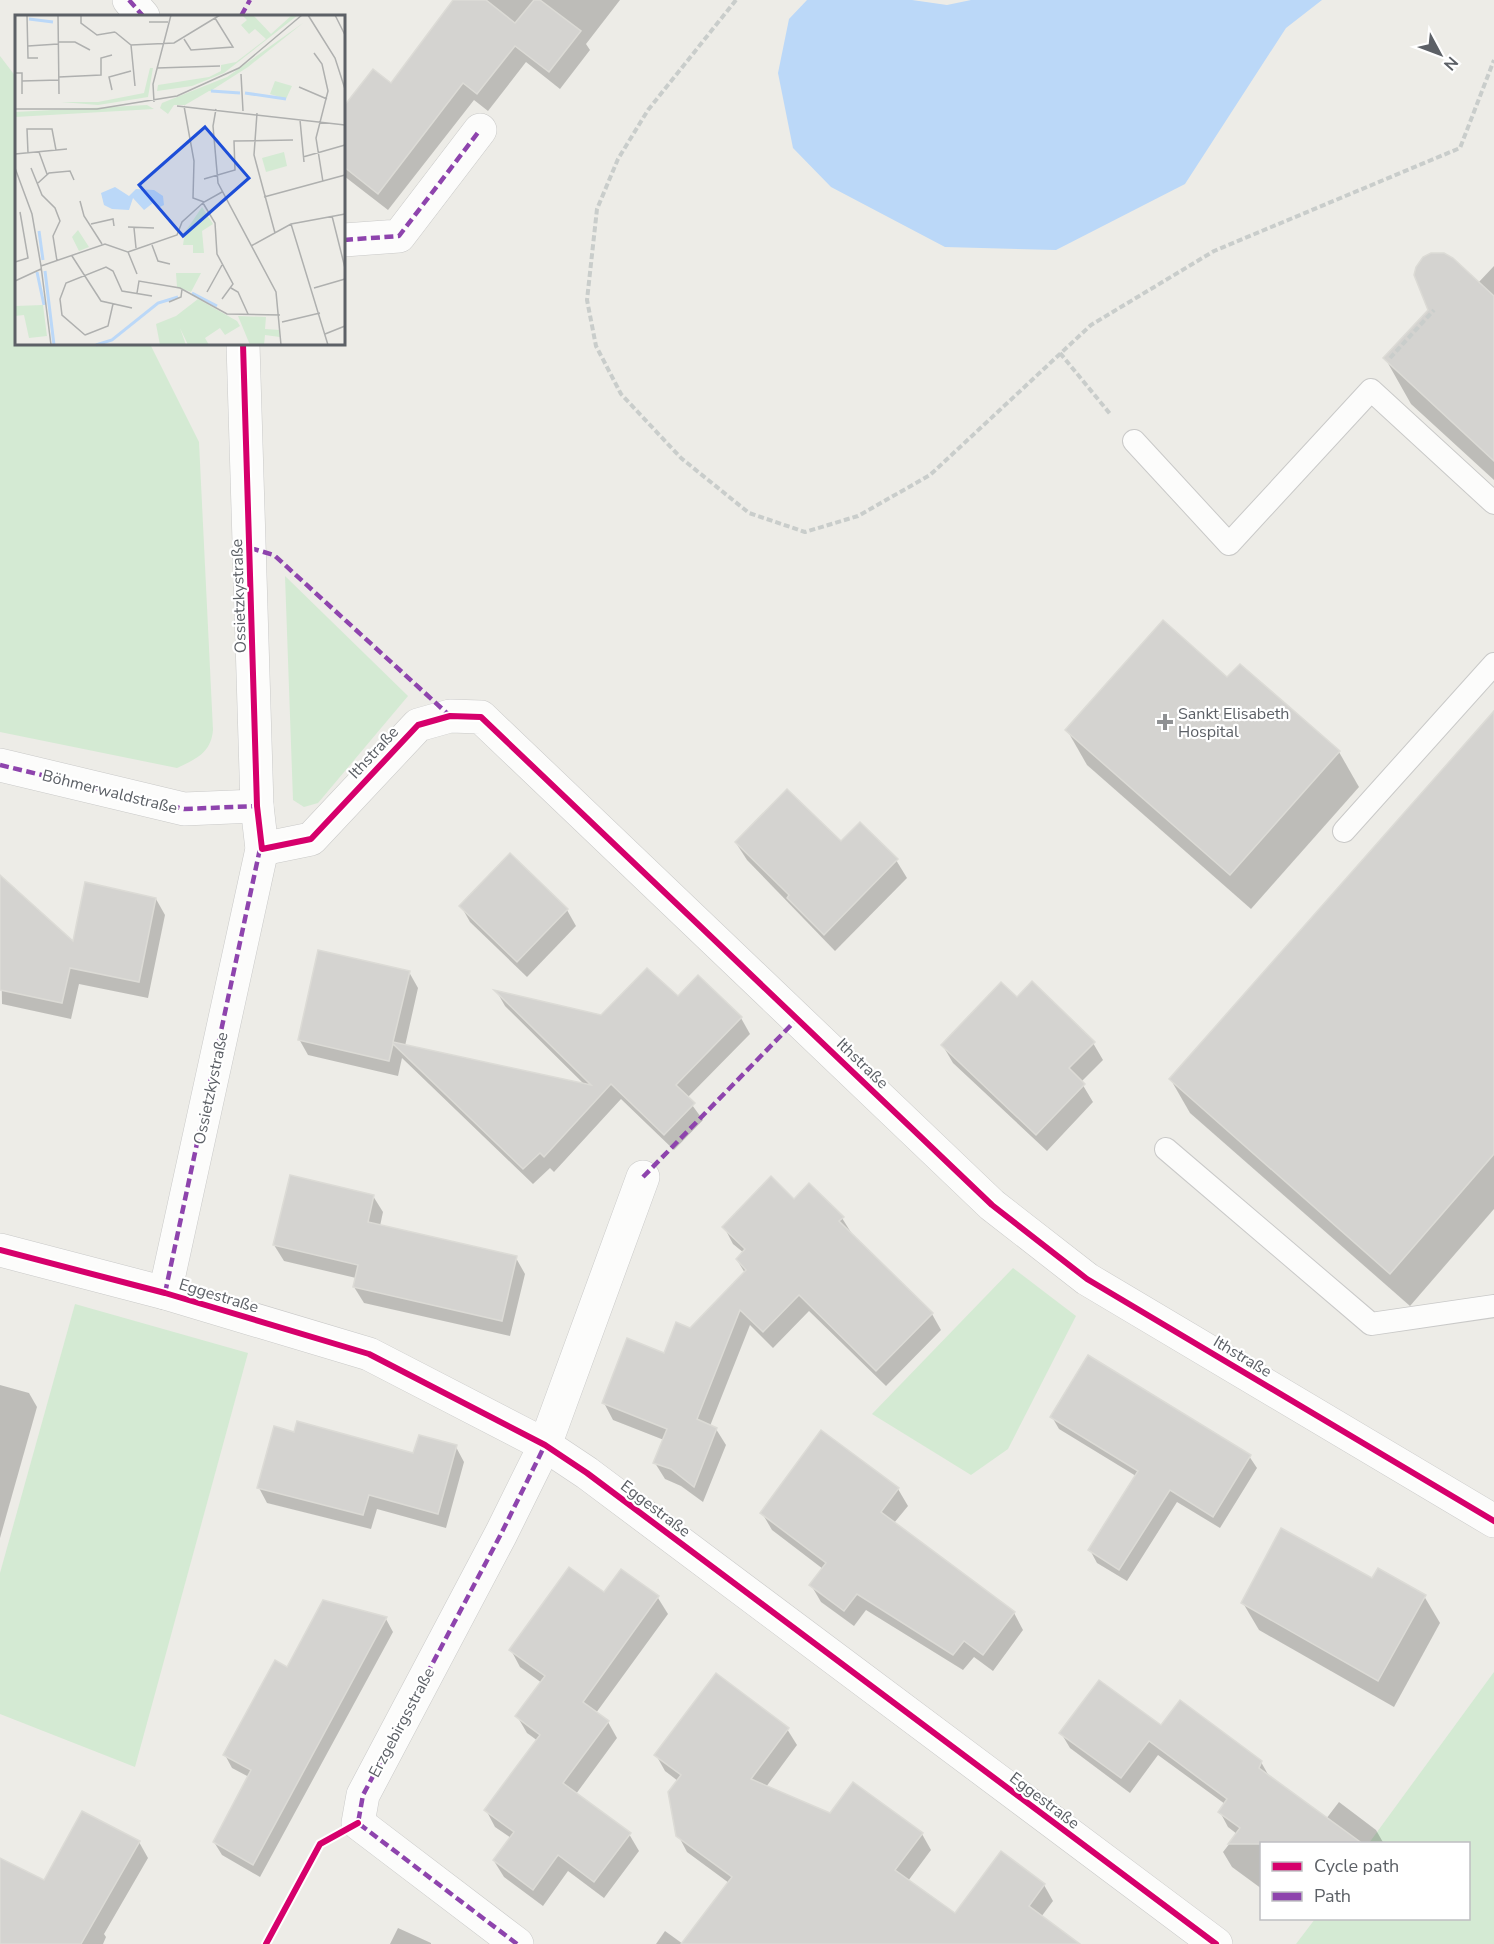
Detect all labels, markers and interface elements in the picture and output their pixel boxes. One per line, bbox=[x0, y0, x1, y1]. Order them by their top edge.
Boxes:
inset map bbox=[15, 15, 345, 345]
north arrow bbox=[1410, 24, 1470, 84]
text: N bbox=[1438, 51, 1463, 75]
street label: Ossietzkystraße bbox=[226, 538, 252, 654]
place label: Sankt Elisabeth Hospital bbox=[1178, 703, 1289, 743]
marker: Sankt Elisabeth Hospital bbox=[1156, 713, 1174, 731]
street label: Ithstraße bbox=[344, 722, 404, 784]
street label: Böhmerwaldstraße bbox=[40, 765, 180, 819]
street label: Ossietzkystraße bbox=[188, 1030, 234, 1146]
street label: Ithstraße bbox=[831, 1033, 893, 1094]
street label: Eggestraße bbox=[176, 1273, 261, 1318]
street label: Ithstraße bbox=[1209, 1331, 1276, 1383]
street label: Eggestraße bbox=[616, 1475, 695, 1542]
street label: Erzgebirgsstraße bbox=[364, 1664, 440, 1781]
street label: Eggestraße bbox=[1005, 1767, 1084, 1834]
legend bbox=[1260, 1842, 1470, 1920]
text: Cycle path bbox=[1314, 1854, 1399, 1878]
text: Path bbox=[1314, 1884, 1351, 1908]

